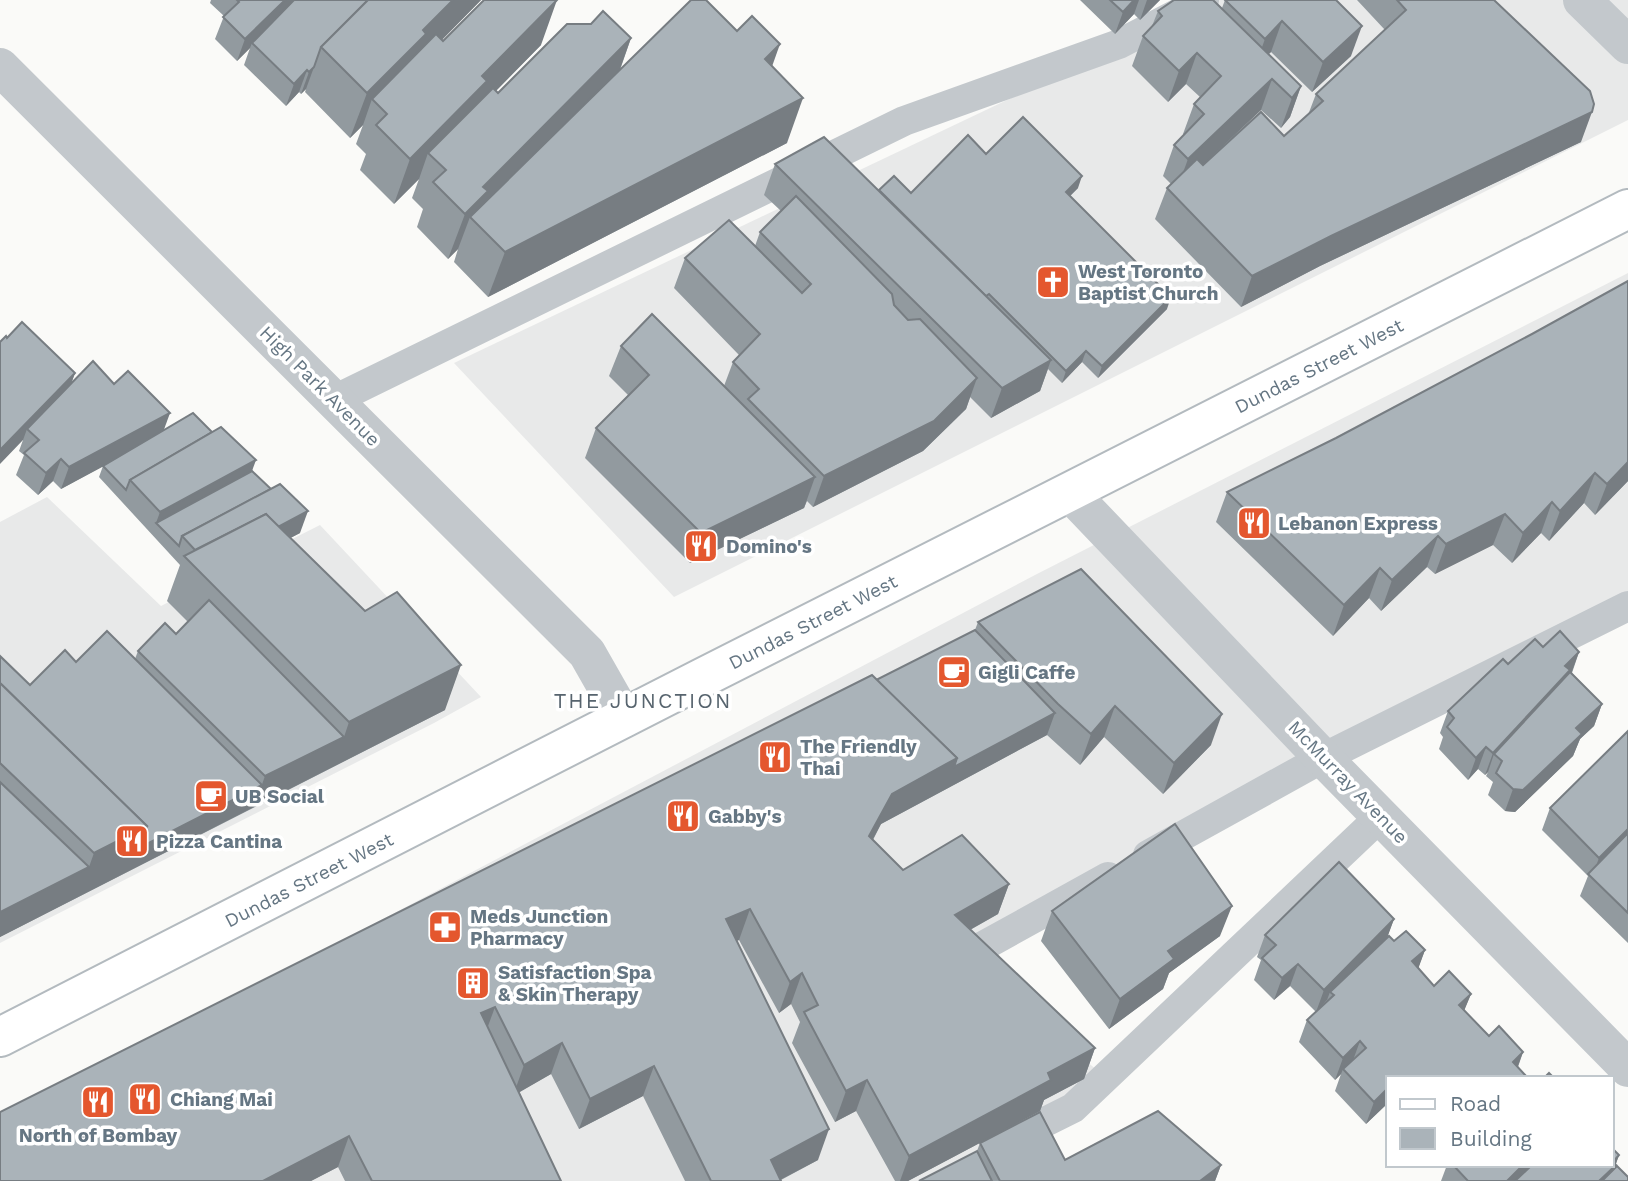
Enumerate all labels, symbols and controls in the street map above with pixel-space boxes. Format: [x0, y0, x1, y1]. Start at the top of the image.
place label: West Toronto Baptist Church [1078, 260, 1219, 305]
church icon: West Toronto Baptist Church [1034, 263, 1072, 301]
street label: Dundas Street West [1231, 313, 1407, 418]
street label: High Park Avenue [255, 321, 385, 451]
restaurant icon: Lebanon Express [1235, 504, 1273, 542]
place label: Lebanon Express [1278, 512, 1438, 535]
restaurant icon: Domino's [682, 527, 720, 565]
place label: Domino's [726, 535, 812, 558]
street label: Dundas Street West [725, 569, 901, 674]
cafe icon: Gigli Caffe [935, 653, 973, 691]
place label: Gigli Caffe [978, 661, 1075, 684]
district label: THE JUNCTION [554, 688, 732, 713]
street label: McMurray Avenue [1283, 716, 1413, 848]
place label: The Friendly Thai [800, 735, 917, 780]
restaurant icon: The Friendly Thai [756, 738, 794, 776]
cafe icon: UB Social [192, 777, 230, 815]
place label: UB Social [235, 785, 325, 808]
restaurant icon: Gabby's [664, 797, 702, 835]
place label: Gabby's [708, 805, 782, 828]
restaurant icon: Pizza Cantina [113, 822, 151, 860]
street label: Dundas Street West [221, 827, 397, 932]
place label: Pizza Cantina [156, 830, 282, 853]
place label: Meds Junction Pharmacy [470, 905, 608, 950]
pharmacy icon: Meds Junction Pharmacy [426, 908, 464, 946]
place label: Satisfaction Spa & Skin Therapy [498, 961, 652, 1006]
building icon: Satisfaction Spa & Skin Therapy [454, 964, 492, 1002]
legend [1386, 1076, 1614, 1167]
restaurant icon: Chiang Mai [126, 1080, 164, 1118]
restaurant icon: North of Bombay [79, 1083, 117, 1121]
place label: Chiang Mai [170, 1088, 273, 1111]
text: Road [1450, 1091, 1501, 1116]
place label: North of Bombay [19, 1124, 178, 1147]
text: Building [1450, 1126, 1532, 1151]

